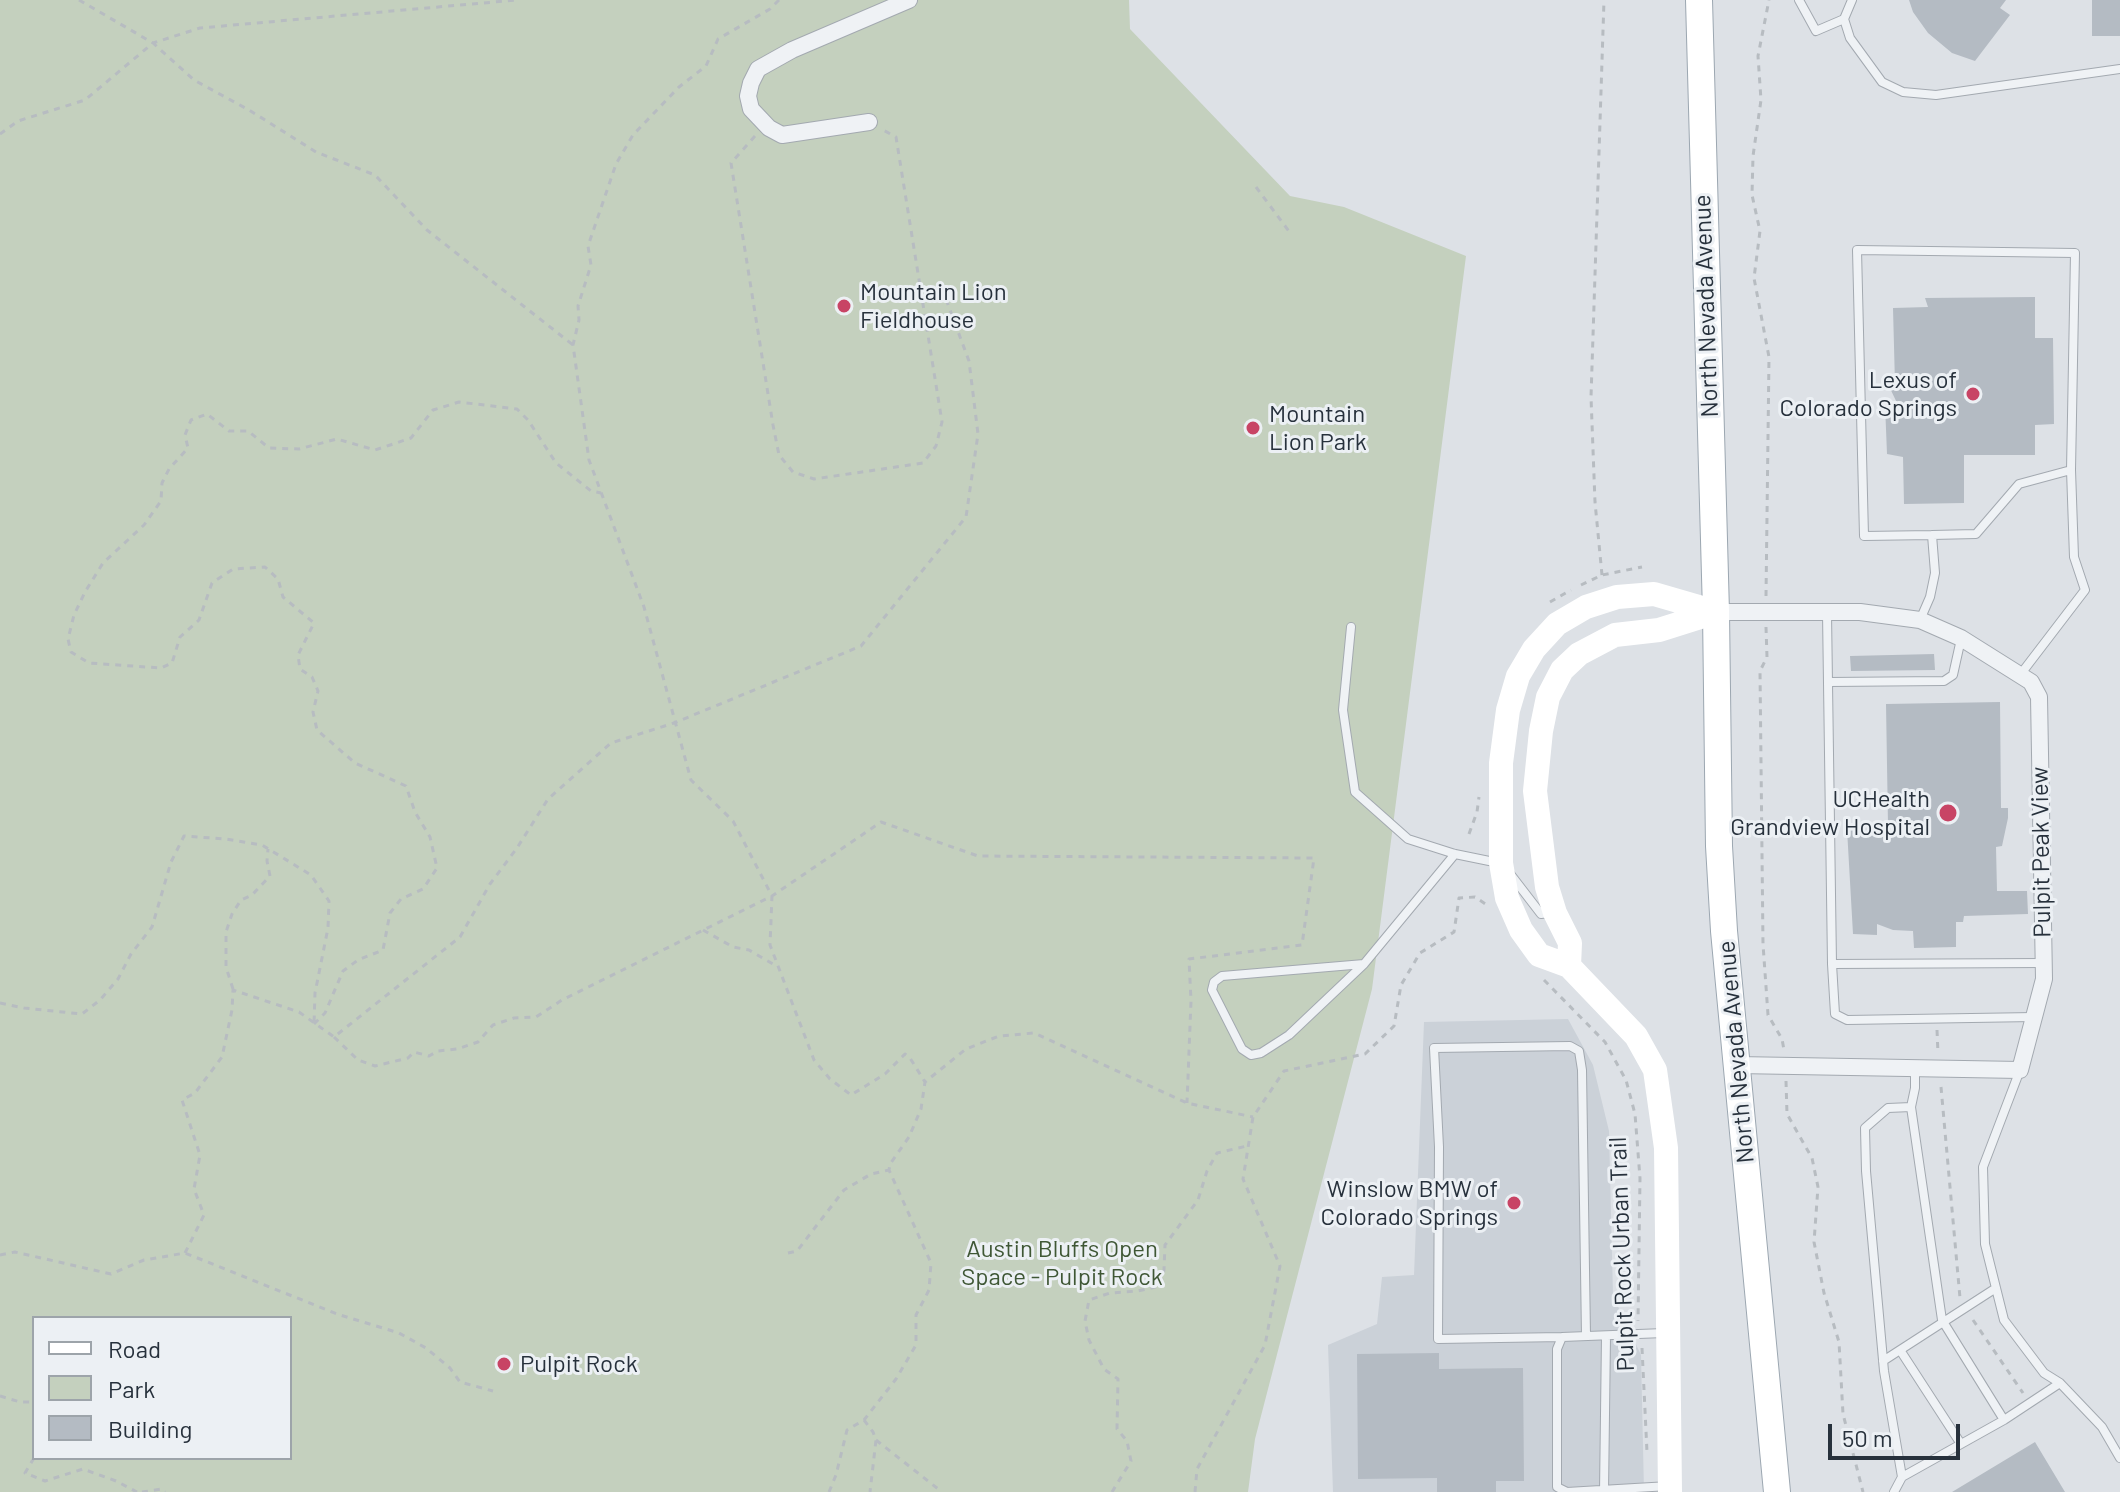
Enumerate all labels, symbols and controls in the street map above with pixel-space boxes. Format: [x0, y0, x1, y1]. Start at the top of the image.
street label: North Nevada Avenue [1688, 194, 1724, 418]
place label: Mountain Lion Fieldhouse [860, 278, 1007, 334]
marker: Mountain Lion Fieldhouse [835, 297, 853, 315]
place label: Lexus of Colorado Springs [1780, 366, 1957, 422]
marker: Lexus of Colorado Springs [1964, 385, 1982, 403]
place label: Mountain Lion Park [1269, 400, 1367, 456]
marker: Mountain Lion Park [1244, 419, 1262, 437]
street label: Pulpit Peak View [2025, 766, 2057, 938]
place label: UCHealth Grandview Hospital [1730, 785, 1930, 841]
marker: UCHealth Grandview Hospital [1937, 802, 1959, 824]
street label: North Nevada Avenue [1712, 939, 1760, 1165]
street label: Pulpit Rock Urban Trail [1604, 1136, 1640, 1372]
place label: Winslow BMW of Colorado Springs [1321, 1175, 1498, 1231]
marker: Winslow BMW of Colorado Springs [1505, 1194, 1523, 1212]
park label: Austin Bluffs Open Space - Pulpit Rock [961, 1235, 1163, 1291]
legend [32, 1316, 292, 1460]
text: Road [108, 1334, 161, 1363]
place label: Pulpit Rock [520, 1350, 638, 1378]
marker: Pulpit Rock [495, 1355, 513, 1373]
text: Park [108, 1374, 155, 1403]
scale bar [1832, 1408, 1964, 1458]
text: Building [108, 1414, 192, 1443]
text: 50 m [1842, 1423, 1893, 1452]

